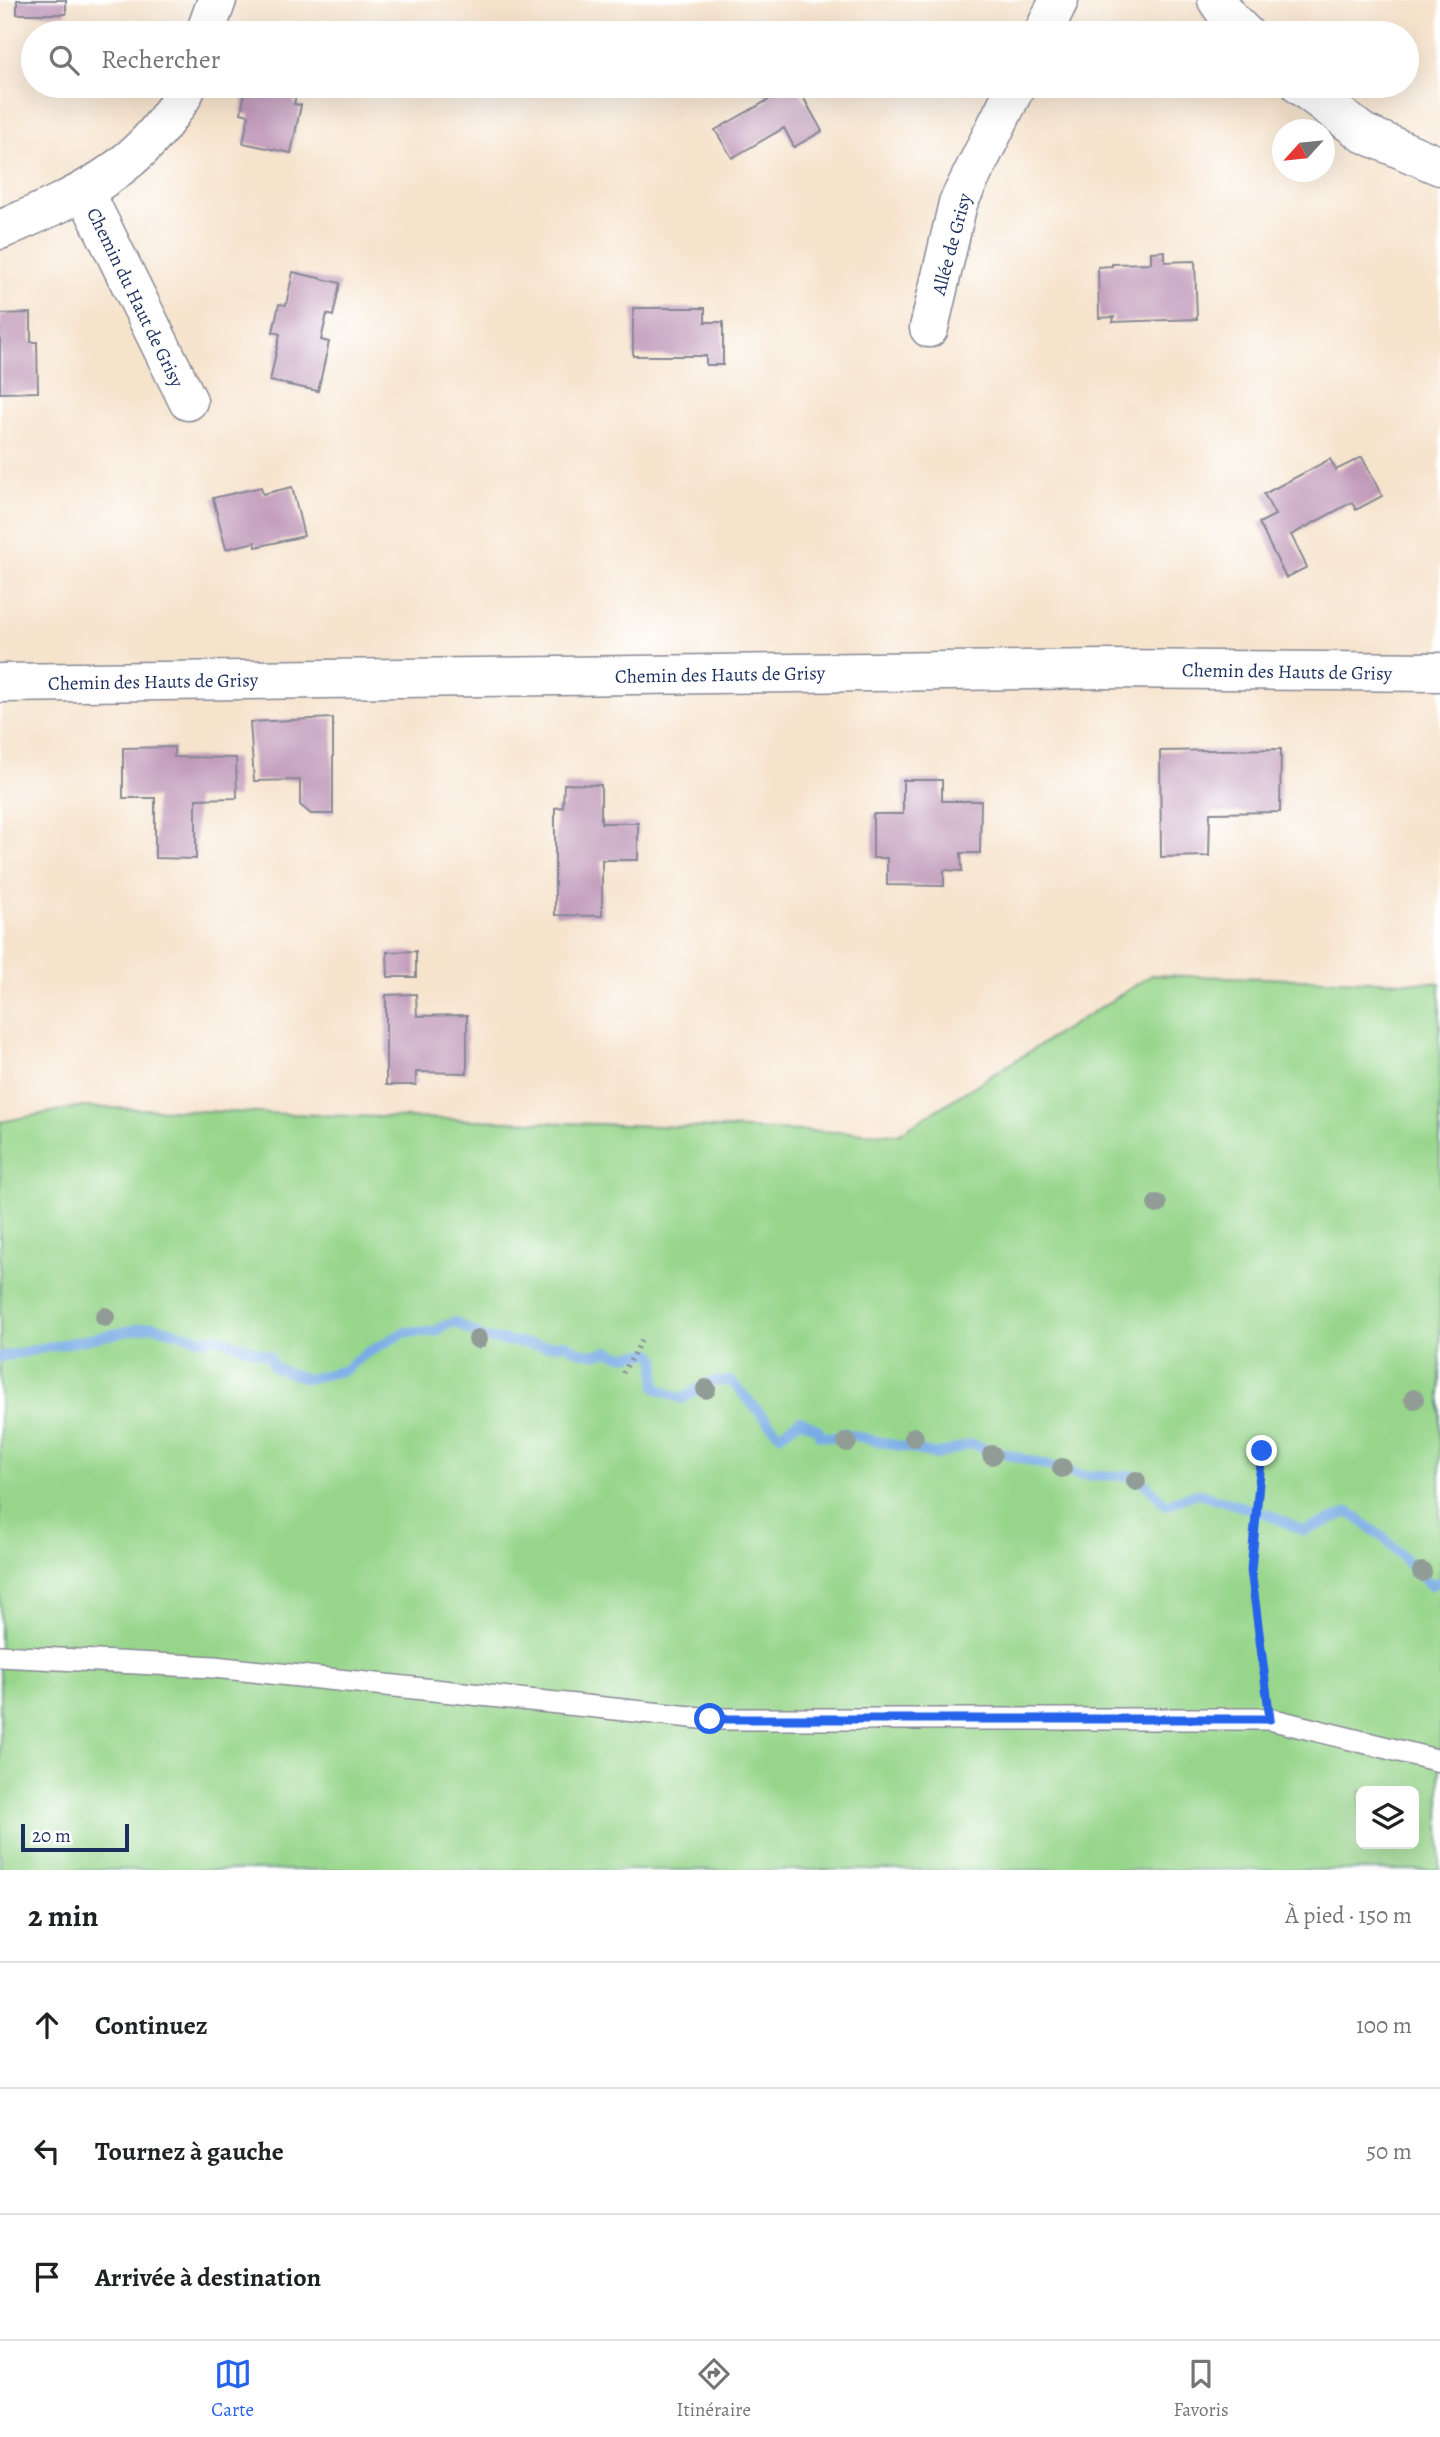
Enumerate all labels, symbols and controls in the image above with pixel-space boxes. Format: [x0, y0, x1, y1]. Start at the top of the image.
search box [21, 21, 1419, 98]
icon: search [45, 41, 83, 79]
text: Rechercher [101, 42, 221, 77]
north arrow [1272, 119, 1335, 182]
street label: Allée de Grisy [926, 190, 978, 299]
street label: Chemin du Haut de Grisy [80, 203, 190, 392]
street label: Chemin des Hauts de Grisy [1182, 657, 1393, 687]
street label: Chemin des Hauts de Grisy [615, 660, 826, 690]
street label: Chemin des Hauts de Grisy [48, 667, 259, 697]
route end [1246, 1435, 1277, 1466]
route start [694, 1703, 725, 1734]
map controls [1356, 1786, 1419, 1849]
button: layers [1356, 1786, 1419, 1849]
scale bar [21, 1821, 130, 1853]
text: 20 m [32, 1823, 71, 1849]
text: 2 min [28, 1896, 98, 1936]
text: À pied · 150 m [1285, 1900, 1412, 1931]
icon: ahead [28, 2006, 66, 2044]
text: Continuez [95, 2008, 208, 2043]
text: 100 m [1356, 2010, 1412, 2041]
icon: left [28, 2132, 66, 2170]
text: Tournez à gauche [95, 2134, 284, 2169]
text: 50 m [1366, 2136, 1412, 2167]
icon: arrive [28, 2258, 66, 2296]
text: Arrivée à destination [95, 2260, 321, 2295]
tab: Carte [211, 2355, 254, 2423]
tab: Itinéraire [677, 2355, 751, 2423]
tab: Favoris [1173, 2355, 1229, 2423]

